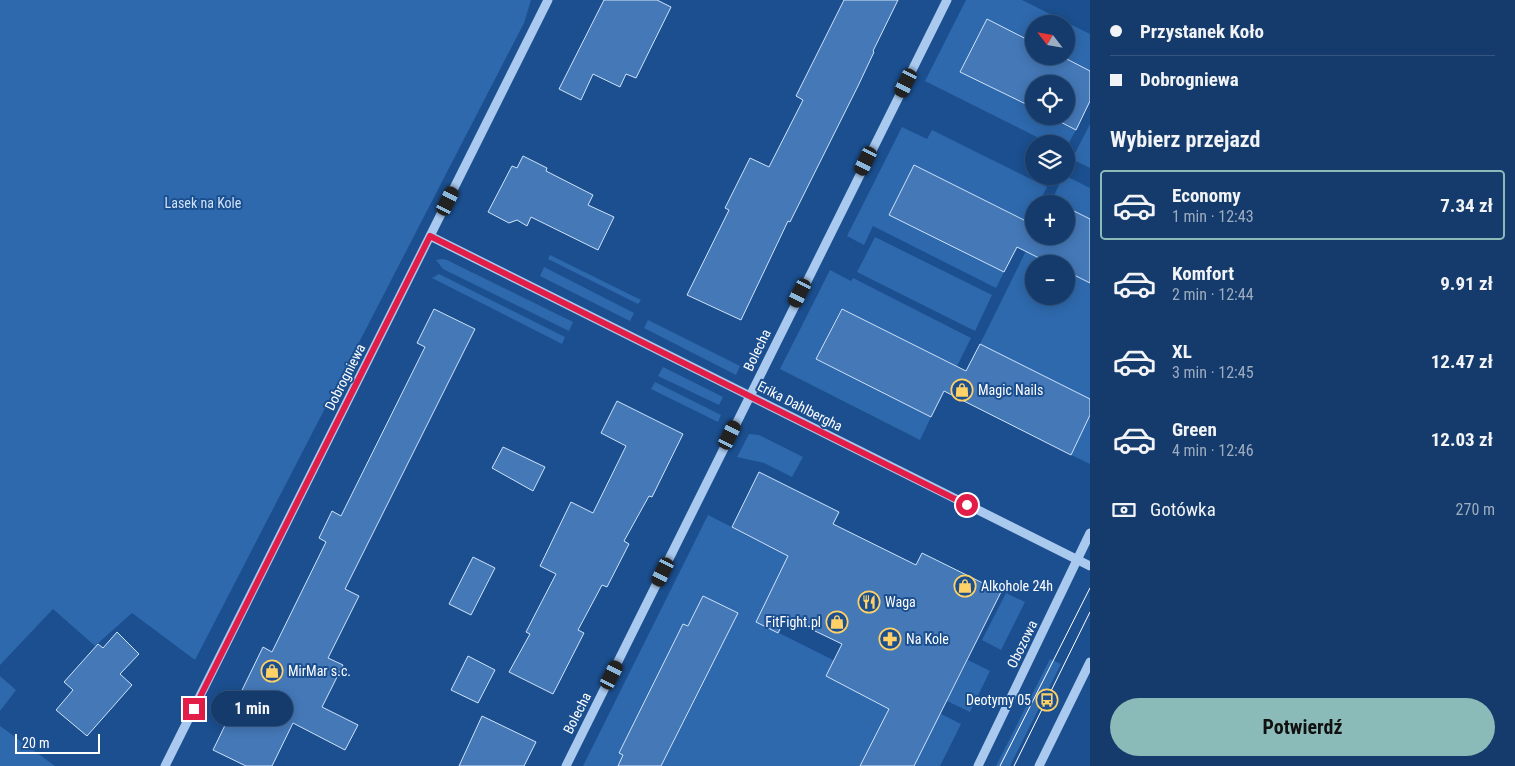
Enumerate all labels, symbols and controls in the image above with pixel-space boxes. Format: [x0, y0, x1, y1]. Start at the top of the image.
north arrow [1025, 15, 1075, 65]
map controls [1025, 15, 1075, 305]
text: Przystanek Koło [1140, 20, 1264, 43]
car [892, 66, 919, 100]
text: Dobrogniewa [1140, 68, 1239, 91]
button: locate [1025, 75, 1075, 125]
text: Wybierz przejazd [1110, 127, 1260, 152]
button: layers [1025, 135, 1075, 185]
car [852, 144, 879, 178]
icon: car [1112, 183, 1157, 228]
car [434, 184, 461, 218]
text: Economy [1172, 184, 1241, 207]
text: 7.34 zł [1440, 194, 1493, 217]
park label: Lasek na Kole [165, 195, 242, 211]
button: + [1025, 195, 1075, 245]
text: 1 min · 12:43 [1172, 207, 1254, 226]
button: − [1025, 255, 1075, 305]
icon: car [1112, 261, 1157, 306]
text: Komfort [1172, 262, 1234, 285]
text: 9.91 zł [1440, 272, 1493, 295]
car [786, 276, 813, 310]
text: 2 min · 12:44 [1172, 285, 1254, 304]
street label: Bolecha [740, 327, 774, 373]
icon: car [1112, 339, 1157, 384]
text: XL [1172, 340, 1192, 363]
street label: Dobrogniewa [321, 341, 369, 413]
text: 12.47 zł [1431, 350, 1493, 373]
text: 3 min · 12:45 [1172, 363, 1254, 382]
street label: Erika Dahlbergha [755, 378, 845, 434]
shop icon: Magic Nails [950, 378, 974, 402]
place label: Magic Nails [978, 382, 1043, 398]
icon: car [1112, 417, 1157, 462]
car [716, 418, 743, 452]
text: Green [1172, 418, 1217, 441]
text: 12.03 zł [1431, 428, 1493, 451]
text: 4 min · 12:46 [1172, 441, 1254, 460]
route start [956, 494, 978, 516]
icon: cash [1110, 496, 1138, 524]
text: Gotówka [1150, 498, 1216, 521]
text: 270 m [1456, 500, 1495, 519]
car [649, 555, 676, 589]
shop icon: Alkohole 24h [953, 574, 977, 598]
place label: Alkohole 24h [981, 578, 1053, 594]
restaurant icon: Waga [857, 590, 881, 614]
place label: Waga [885, 594, 916, 610]
shop icon: FitFight.pl [825, 610, 849, 634]
place label: FitFight.pl [765, 614, 821, 630]
street label: Obozowa [1004, 618, 1040, 670]
pharmacy icon: Na Kole [878, 627, 902, 651]
place label: Na Kole [906, 631, 949, 647]
car [598, 658, 625, 692]
shop icon: MirMar s.c. [260, 659, 284, 683]
place label: MirMar s.c. [288, 663, 351, 679]
bus stop icon: Deotymy 05 [1035, 688, 1059, 712]
street label: Bolecha [560, 690, 594, 736]
callout: 1 min [212, 692, 294, 726]
place label: Deotymy 05 [966, 692, 1031, 708]
route end [183, 698, 205, 720]
button: Potwierdź [1110, 698, 1495, 756]
text: 1 min [234, 699, 270, 718]
scale bar [15, 731, 100, 754]
text: 20 m [22, 735, 50, 751]

